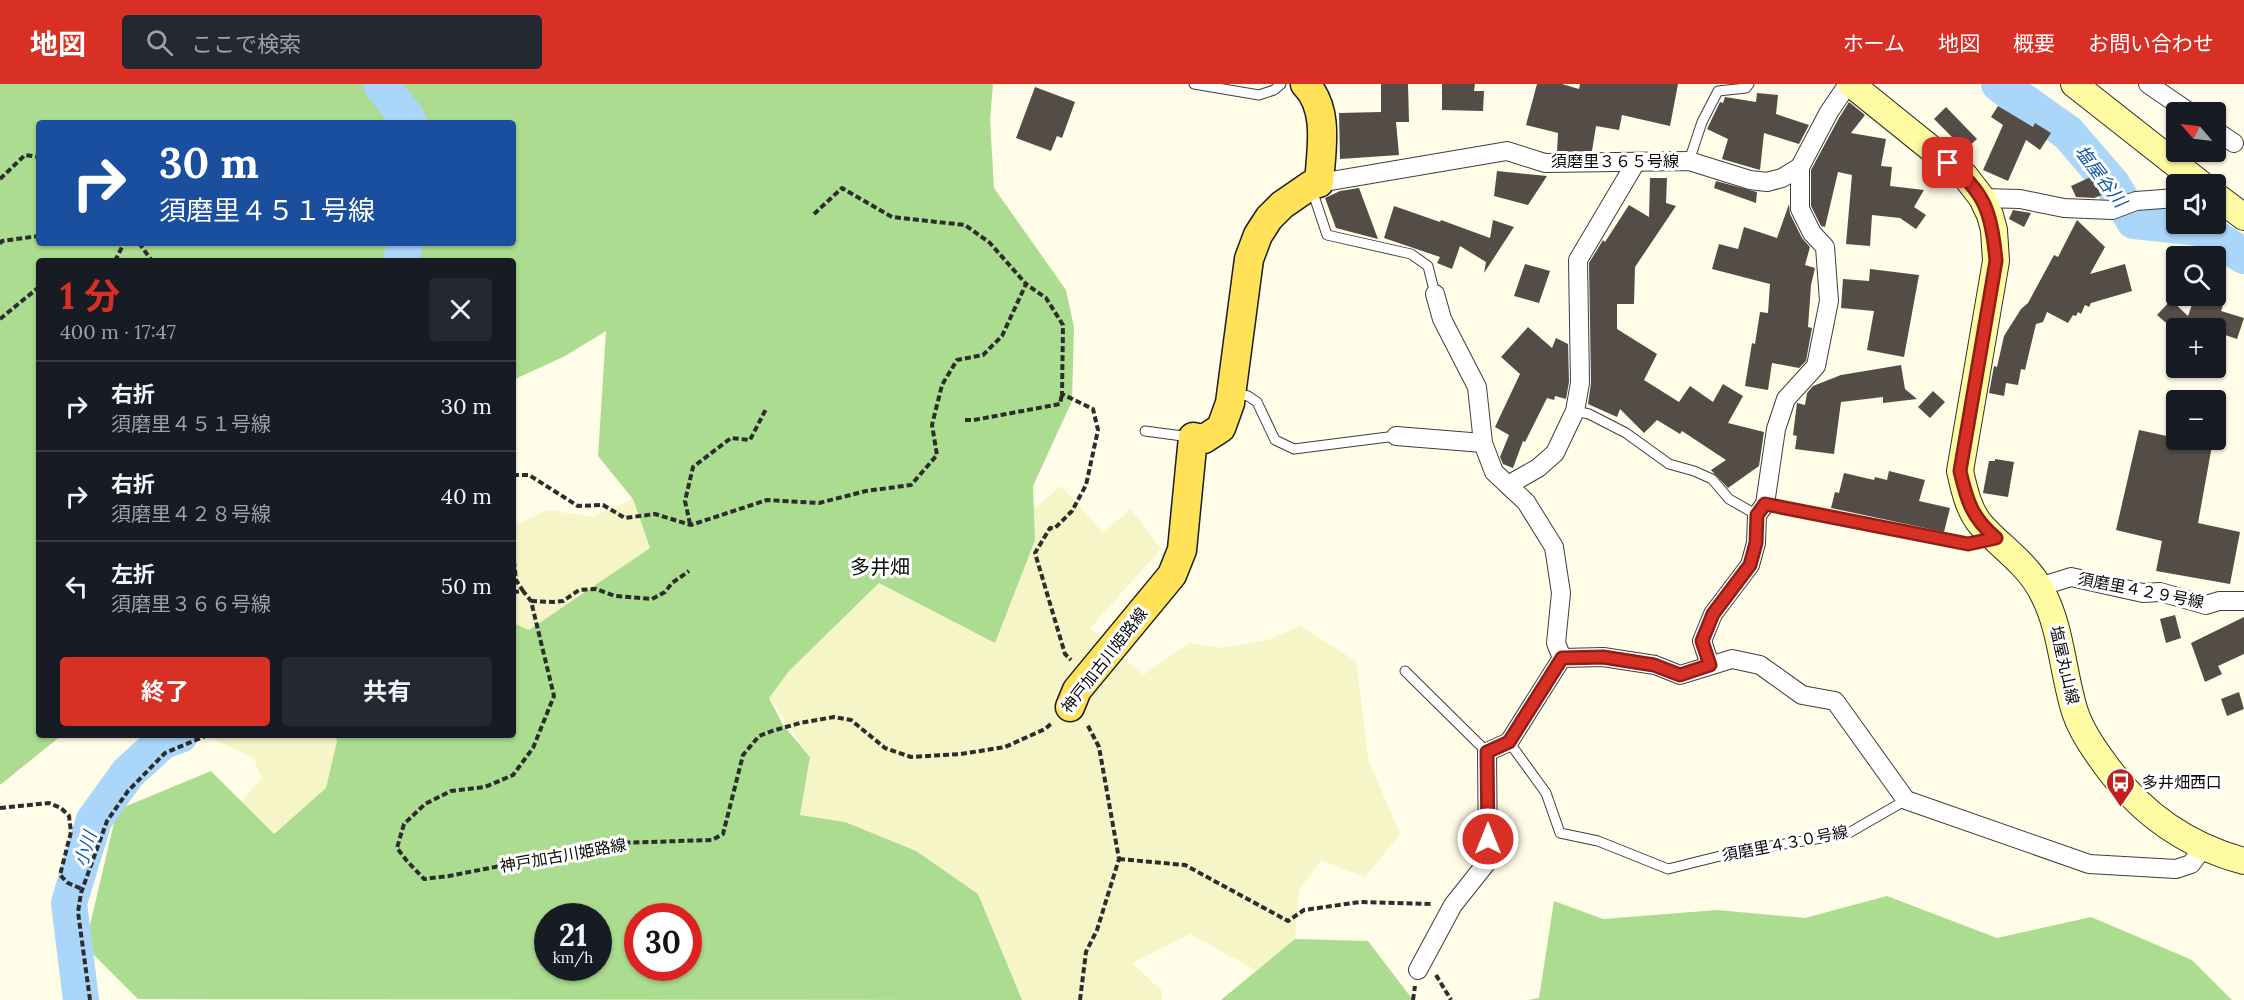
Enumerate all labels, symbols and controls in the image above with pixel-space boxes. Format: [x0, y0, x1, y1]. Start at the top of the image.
search box [122, 15, 542, 69]
text: 地図 [30, 26, 86, 62]
icon: search [143, 26, 176, 59]
text: ここで検索 [191, 30, 301, 58]
text: ホーム [1843, 30, 1905, 57]
text: 地図 [1938, 30, 1980, 57]
text: 概要 [2013, 30, 2055, 57]
text: お問い合わせ [2088, 30, 2214, 57]
north arrow [2166, 102, 2226, 162]
map controls [2166, 102, 2226, 450]
text: 30 m [159, 136, 259, 190]
pin [1922, 137, 1973, 188]
water label: 塩屋谷川 [2070, 140, 2133, 213]
icon: right [60, 144, 138, 222]
icon: arrive [1931, 146, 1964, 179]
street label: 須磨里３６５号線 [1551, 151, 1679, 171]
button: sound [2166, 174, 2226, 234]
text: 須磨里４５１号線 [159, 193, 375, 227]
button: search [2166, 246, 2226, 306]
text: 1 分 [60, 273, 120, 319]
button: close [429, 278, 492, 341]
button: + [2166, 318, 2226, 378]
text: 400 m · 17:47 [60, 319, 176, 344]
text: 右折 [111, 380, 155, 408]
icon: right [60, 390, 93, 423]
button: − [2166, 390, 2226, 450]
text: 30 m [441, 392, 492, 420]
text: 須磨里４５１号線 [111, 411, 271, 436]
text: 右折 [111, 470, 155, 498]
icon: right [60, 480, 93, 513]
text: 40 m [441, 482, 492, 510]
text: 須磨里４２８号線 [111, 501, 271, 526]
district label: 多井畑 [850, 554, 910, 579]
text: 左折 [111, 560, 155, 588]
street label: 須磨里４２９号線 [2076, 568, 2206, 612]
icon: left [60, 570, 93, 603]
text: 50 m [441, 572, 492, 600]
text: 須磨里３６６号線 [111, 591, 271, 616]
street label: 神戸加古川姫路線 [1057, 603, 1151, 717]
street label: 塩屋丸山線 [2046, 624, 2084, 706]
button: 終了 [60, 657, 270, 726]
button: 共有 [282, 657, 492, 726]
bus stop icon: 多井畑西口 [2105, 766, 2137, 808]
place label: 多井畑西口 [2142, 772, 2222, 792]
position arrow [1456, 807, 1520, 871]
street label: 須磨里４３０号線 [1720, 821, 1850, 865]
water label: 小川 [69, 827, 102, 870]
street label: 神戸加古川姫路線 [498, 834, 628, 876]
speed limit sign: 30 [624, 903, 702, 981]
text: 21 [559, 916, 587, 954]
text: km/h [553, 948, 593, 967]

